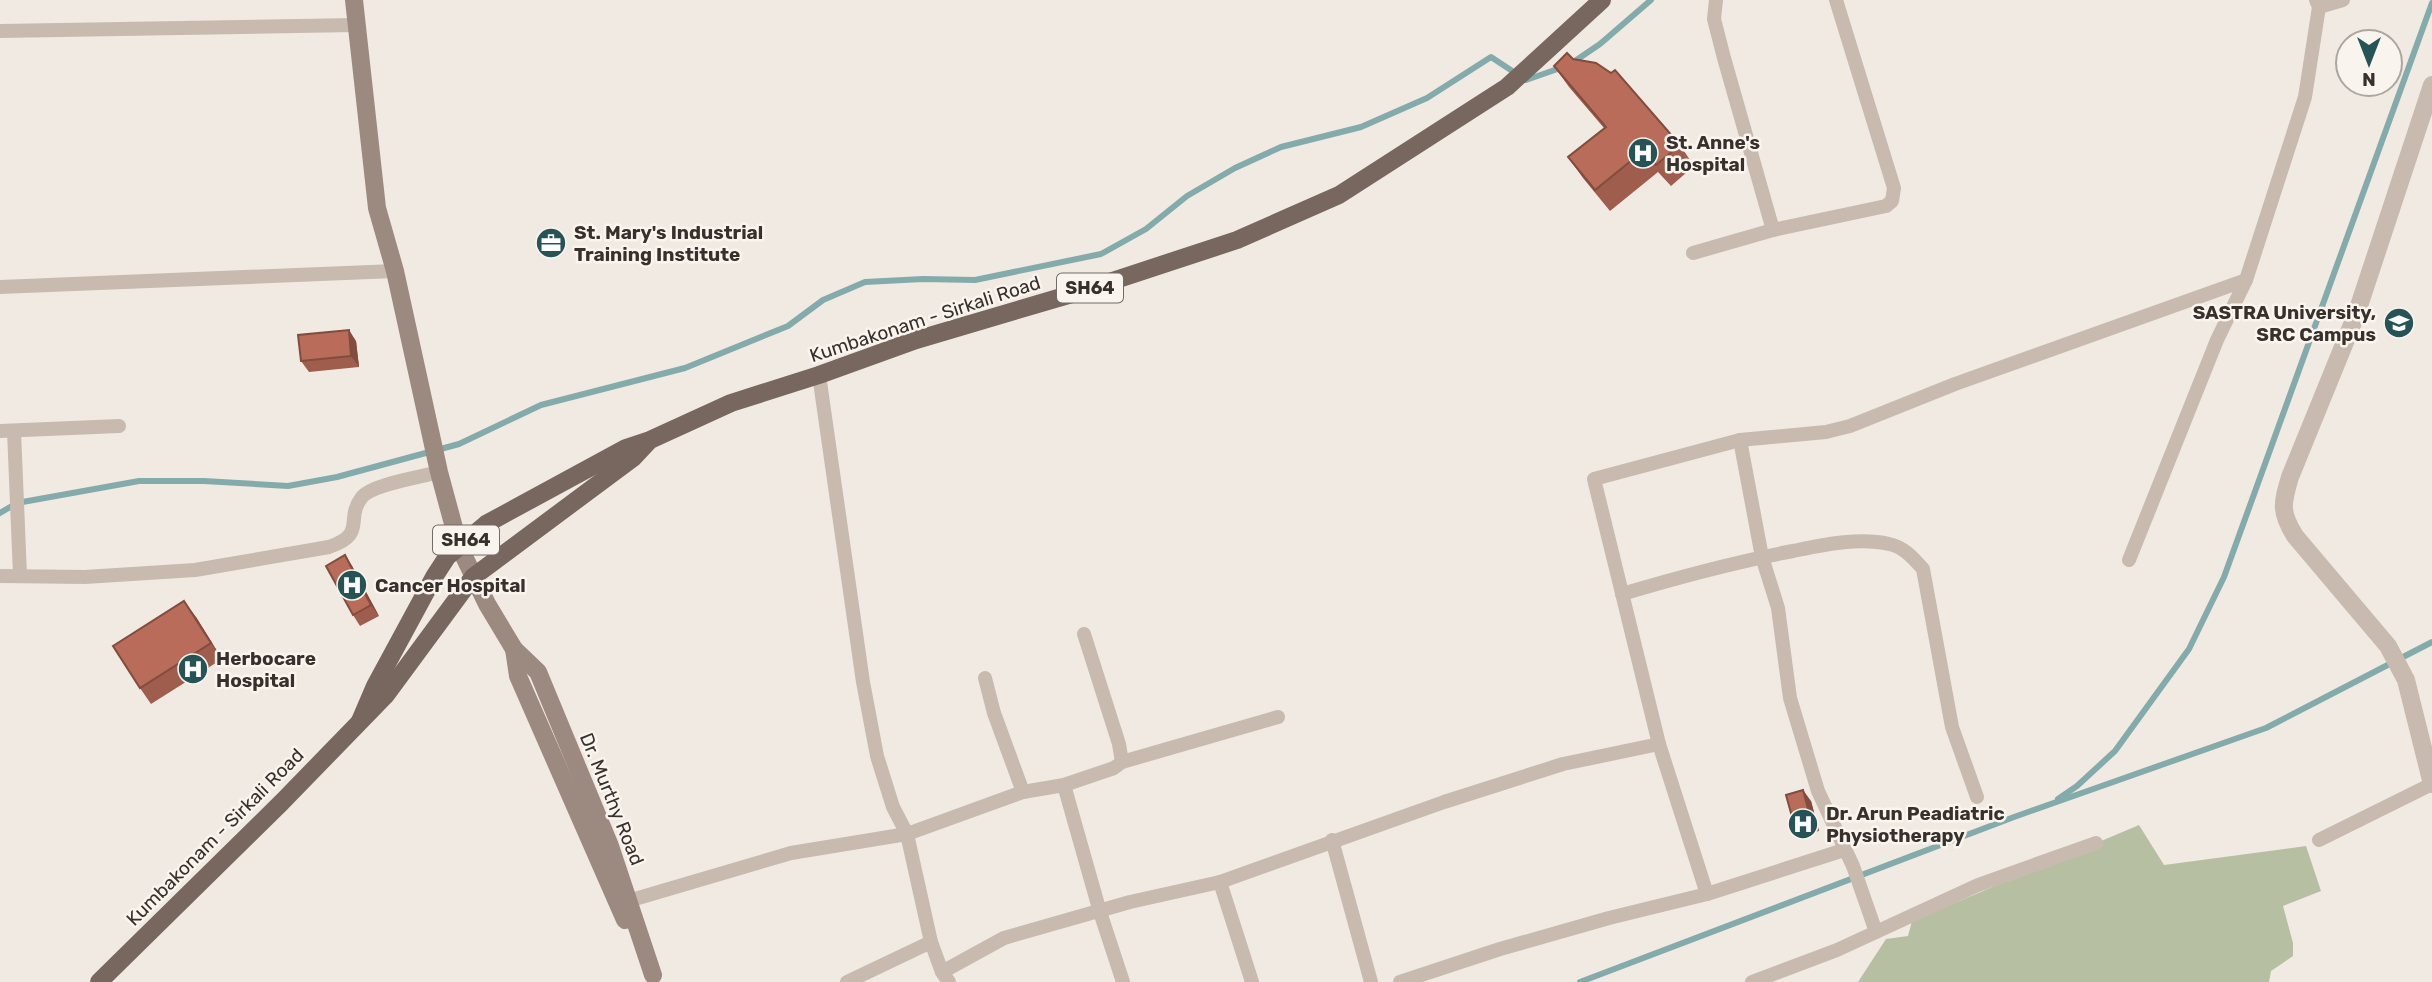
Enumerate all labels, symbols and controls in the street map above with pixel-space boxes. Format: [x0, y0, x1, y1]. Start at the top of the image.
north arrow [2334, 28, 2404, 98]
text: N [2362, 68, 2376, 91]
place label: St. Anne's Hospital [1666, 131, 1760, 176]
hospital icon: St. Anne's Hospital [1626, 136, 1660, 170]
place label: St. Mary's Industrial Training Institute [574, 221, 763, 266]
office icon: St. Mary's Industrial Training Institute [534, 226, 568, 260]
street label: Kumbakonam - Sirkali Road [807, 271, 1043, 367]
road number: SH64 [1057, 274, 1123, 302]
place label: SASTRA University, SRC Campus [2193, 301, 2376, 346]
school or university icon: SASTRA University, SRC Campus [2382, 306, 2416, 340]
road number: SH64 [433, 526, 499, 554]
hospital icon: Cancer Hospital [335, 568, 369, 602]
place label: Cancer Hospital [375, 574, 526, 597]
place label: Herbocare Hospital [216, 647, 316, 692]
hospital icon: Herbocare Hospital [176, 652, 210, 686]
street label: Dr. Murthy Road [575, 729, 649, 869]
street label: Kumbakonam - Sirkali Road [122, 744, 308, 930]
place label: Dr. Arun Peadiatric Physiotherapy [1826, 802, 2005, 847]
hospital icon: Dr. Arun Peadiatric Physiotherapy [1786, 807, 1820, 841]

